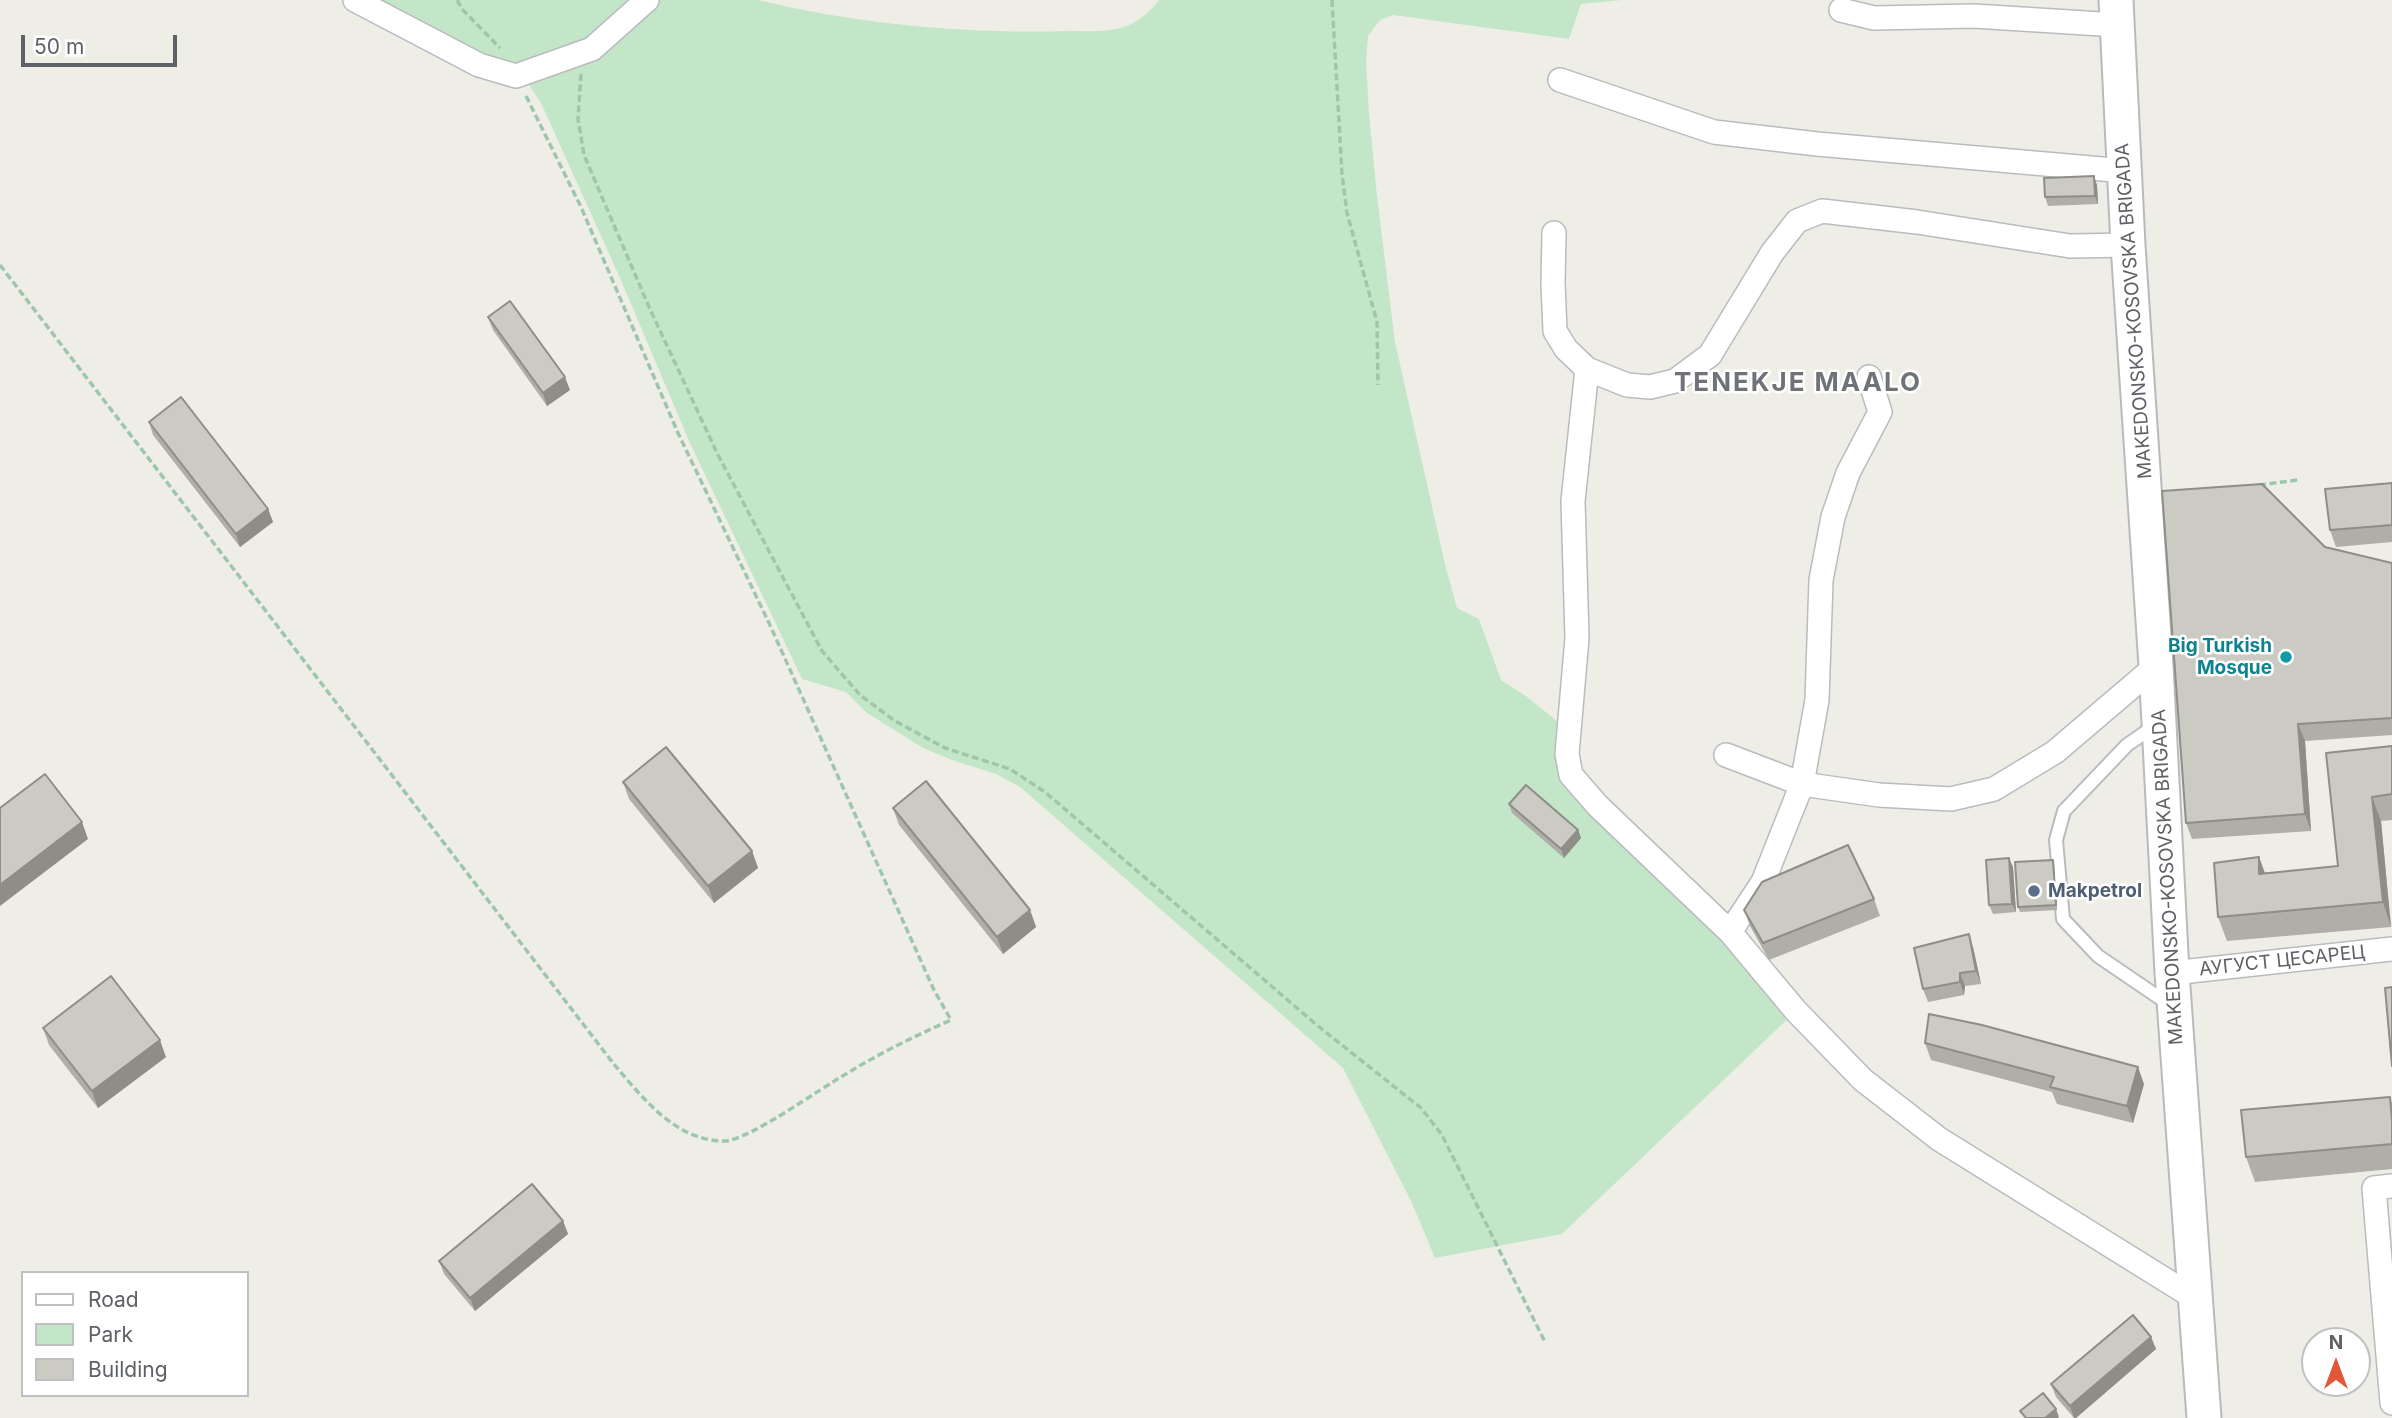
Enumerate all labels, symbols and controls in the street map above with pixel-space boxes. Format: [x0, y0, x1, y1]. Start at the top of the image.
scale bar [24, 21, 180, 65]
text: 50 m [34, 34, 84, 59]
street label: MAKEDONSKO-KOSOVSKA BRIGADA [2111, 142, 2157, 480]
district label: TENEKJE MAALO [1676, 367, 1920, 399]
place label: Big Turkish Mosque [2168, 635, 2272, 679]
marker: Big Turkish Mosque [2278, 649, 2294, 665]
street label: MAKEDONSKO-KOSOVSKA BRIGADA [2148, 708, 2188, 1046]
place label: Makpetrol [2048, 880, 2142, 902]
marker: Makpetrol [2026, 883, 2042, 899]
street label: АУГУСТ ЦЕСАРЕЦ [2198, 941, 2366, 981]
legend [21, 1271, 248, 1397]
text: Road [88, 1287, 139, 1312]
text: Park [88, 1322, 133, 1347]
north arrow [2301, 1327, 2371, 1397]
text: N [2329, 1331, 2343, 1354]
text: Building [88, 1357, 168, 1382]

